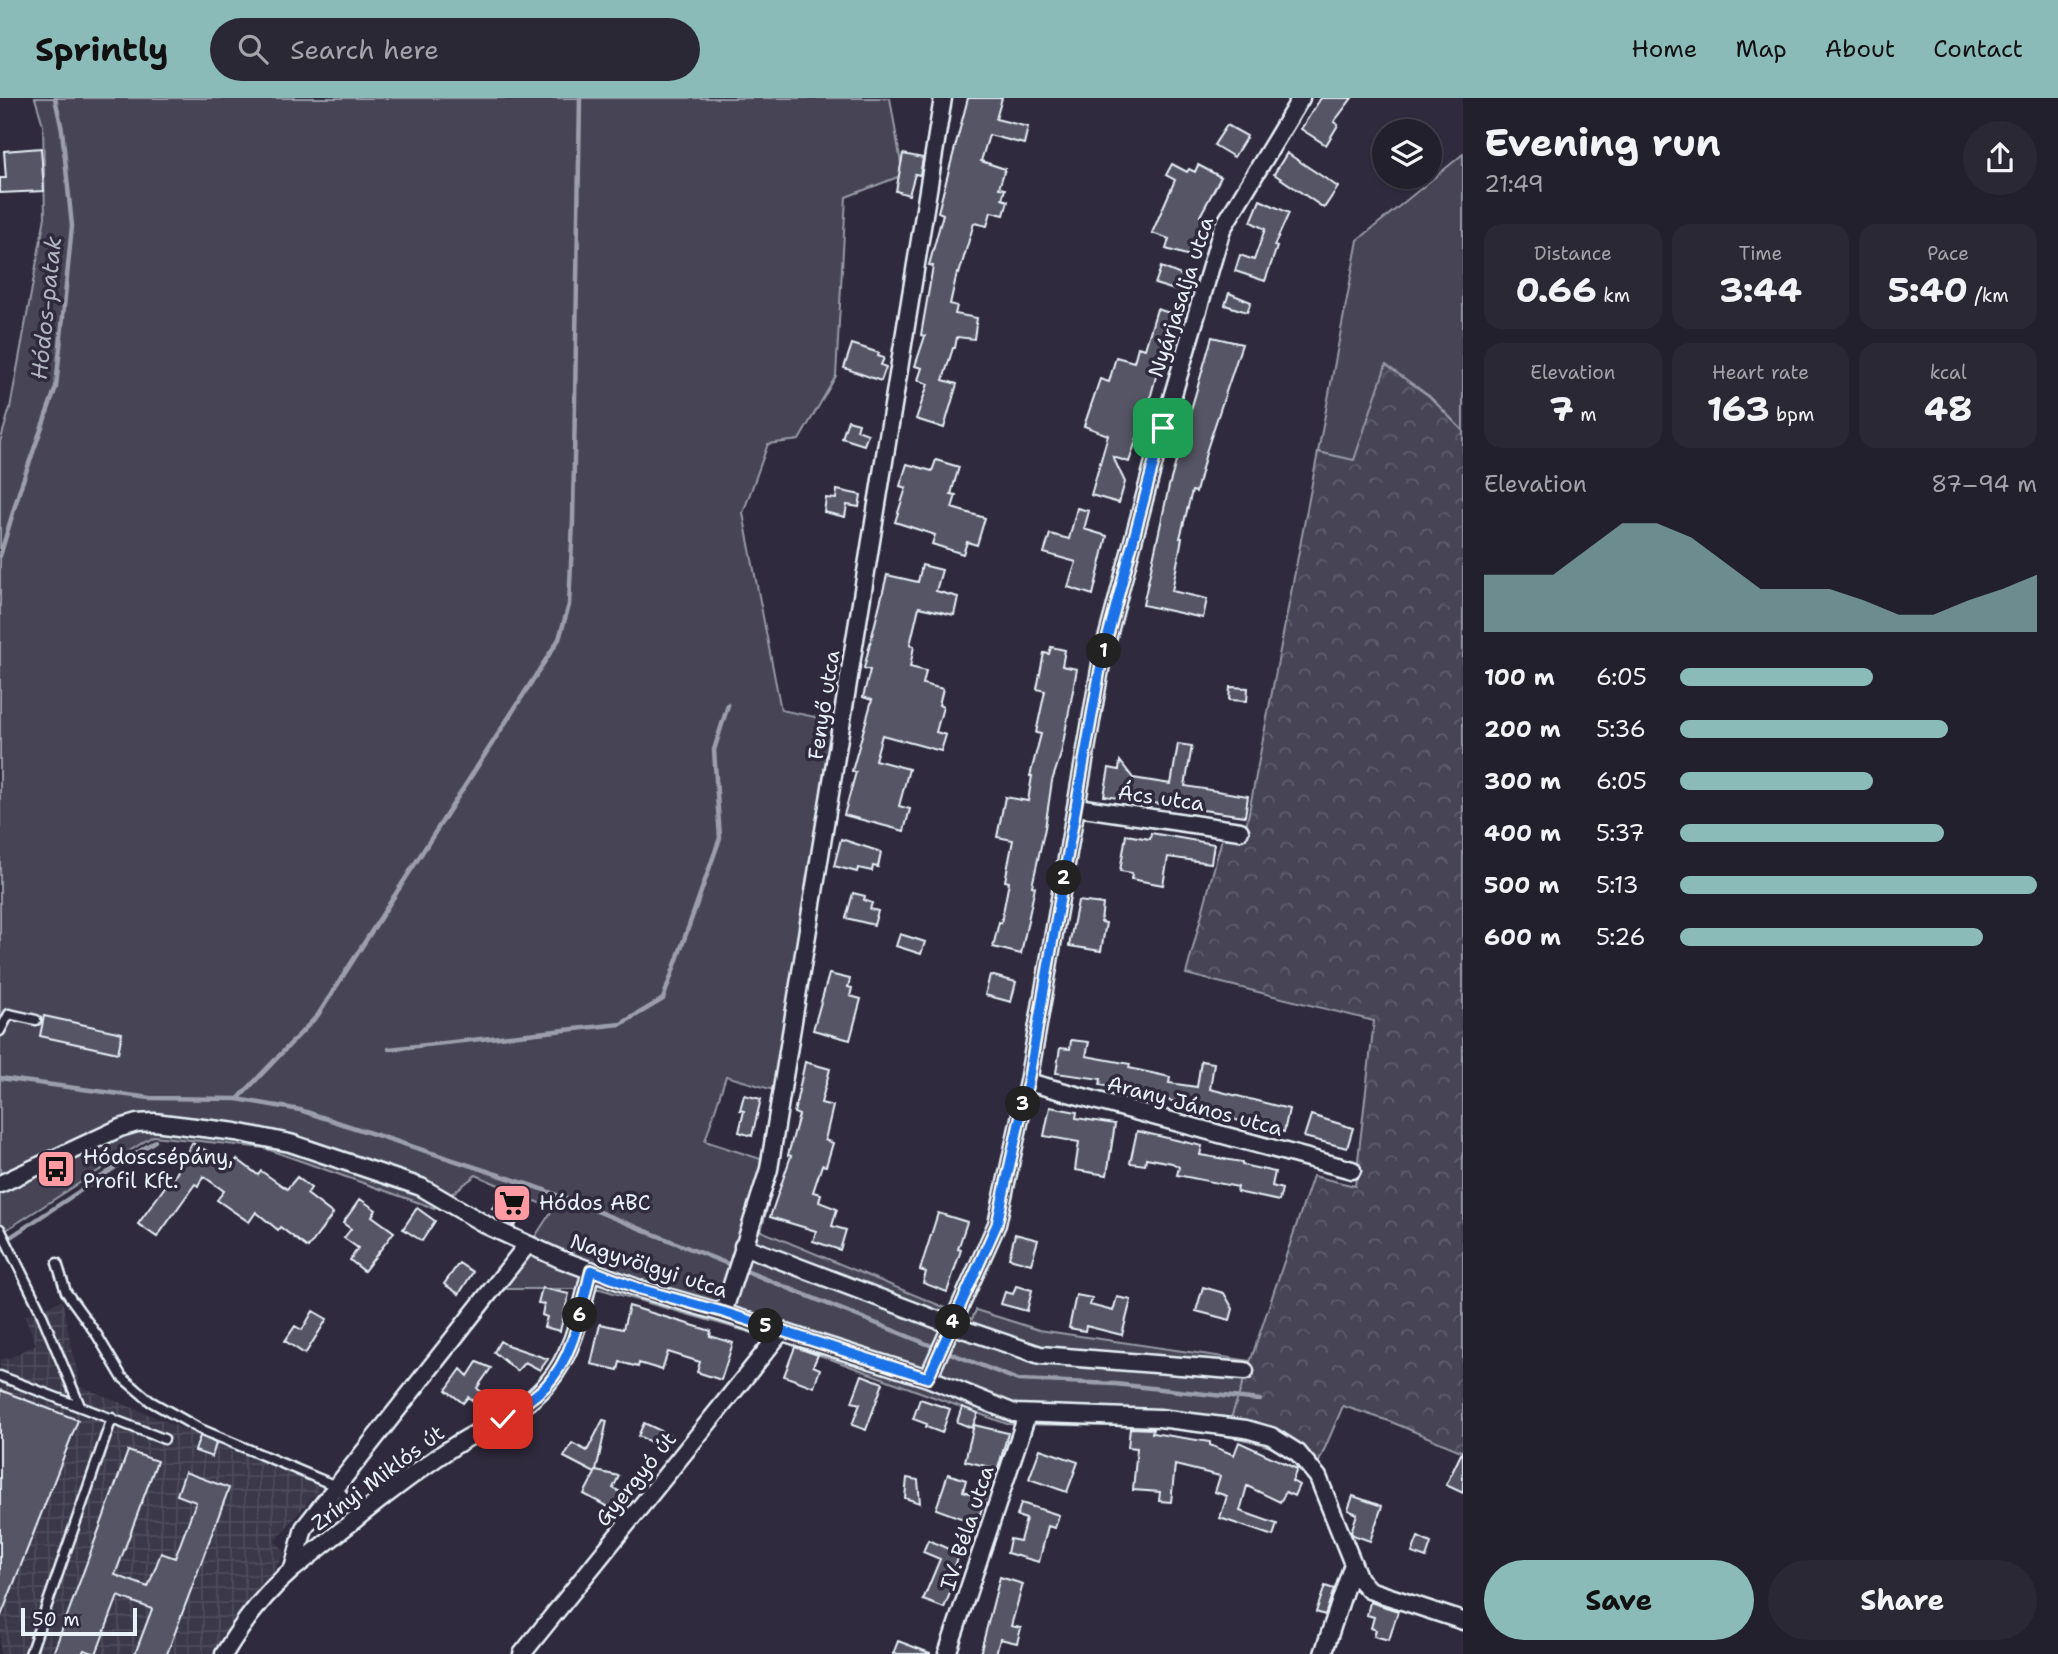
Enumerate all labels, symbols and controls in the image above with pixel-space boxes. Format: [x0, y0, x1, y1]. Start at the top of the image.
search box [210, 18, 700, 81]
text: Sprintly [35, 27, 168, 72]
icon: search [234, 30, 272, 68]
text: Search here [290, 32, 439, 67]
text: Home [1631, 33, 1697, 65]
text: Map [1735, 33, 1787, 65]
text: About [1825, 33, 1895, 65]
text: Contact [1933, 33, 2023, 65]
text: Evening run [1484, 117, 1721, 168]
map controls [1372, 119, 1442, 189]
button: layers [1372, 119, 1442, 189]
button: share [1963, 121, 2037, 195]
text: 21:49 [1484, 169, 1544, 199]
street label: Nyárjasalja utca [1142, 213, 1220, 381]
water label: Hódos-patak [24, 235, 68, 381]
text: Distance [1534, 241, 1612, 266]
text: Time [1739, 241, 1782, 266]
text: Pace [1927, 241, 1969, 266]
text: 0.66 [1516, 266, 1597, 313]
text: 3:44 [1719, 266, 1802, 313]
text: 5:40 [1888, 266, 1968, 313]
text: km [1597, 283, 1630, 308]
text: /km [1968, 283, 2009, 308]
text: Elevation [1530, 360, 1615, 385]
text: Heart rate [1712, 360, 1809, 385]
text: kcal [1930, 360, 1967, 385]
text: 7 [1549, 385, 1574, 432]
text: 163 [1707, 385, 1770, 432]
text: 48 [1924, 385, 1973, 432]
pin [1133, 398, 1193, 458]
text: m [1574, 402, 1597, 427]
text: bpm [1770, 402, 1814, 427]
icon: arrive [1144, 409, 1182, 447]
text: Elevation [1484, 469, 1587, 499]
text: 87–94 m [1931, 469, 2037, 499]
pin: 1 [1086, 634, 1122, 668]
text: 1 [1099, 638, 1108, 663]
street label: Fenyő utca [802, 648, 846, 762]
text: 100 m [1484, 662, 1555, 692]
text: 6:05 [1596, 662, 1647, 692]
text: 200 m [1484, 714, 1561, 744]
text: 5:36 [1596, 714, 1646, 744]
text: 300 m [1484, 766, 1561, 796]
text: 6:05 [1596, 766, 1647, 796]
street label: Ács utca [1116, 777, 1206, 818]
text: 400 m [1484, 818, 1561, 848]
text: 5:37 [1596, 818, 1645, 848]
pin: 2 [1046, 860, 1082, 896]
text: 2 [1057, 865, 1070, 890]
text: 500 m [1484, 870, 1559, 900]
text: 5:13 [1596, 870, 1639, 900]
text: 600 m [1484, 922, 1561, 952]
text: 5:26 [1596, 922, 1646, 952]
street label: Arany János utca [1104, 1069, 1286, 1143]
pin: 3 [1006, 1086, 1040, 1122]
text: 3 [1016, 1091, 1029, 1116]
place label: Hódoscsépány, Profil Kft. [83, 1143, 234, 1195]
bus stop icon: Hódoscsépány, Profil Kft. [35, 1148, 77, 1190]
supermarket icon: Hódos ABC [491, 1182, 533, 1224]
place label: Hódos ABC [539, 1189, 651, 1217]
street label: Nagyvölgyi utca [567, 1227, 731, 1305]
pin: 6 [562, 1298, 598, 1332]
text: 6 [573, 1302, 586, 1327]
pin: 4 [936, 1304, 970, 1340]
pin: 5 [748, 1308, 784, 1344]
text: 4 [946, 1309, 959, 1334]
text: 5 [760, 1313, 771, 1338]
pin [473, 1389, 533, 1449]
icon: check [484, 1400, 522, 1438]
street label: Zrínyi Miklós út [306, 1419, 450, 1537]
street label: Gyergyó út [589, 1426, 683, 1532]
street label: IV. Béla utca [934, 1462, 1000, 1594]
button: Save [1484, 1560, 1754, 1640]
button: Share [1768, 1560, 2037, 1640]
scale bar [21, 1605, 136, 1637]
text: 50 m [32, 1607, 80, 1632]

